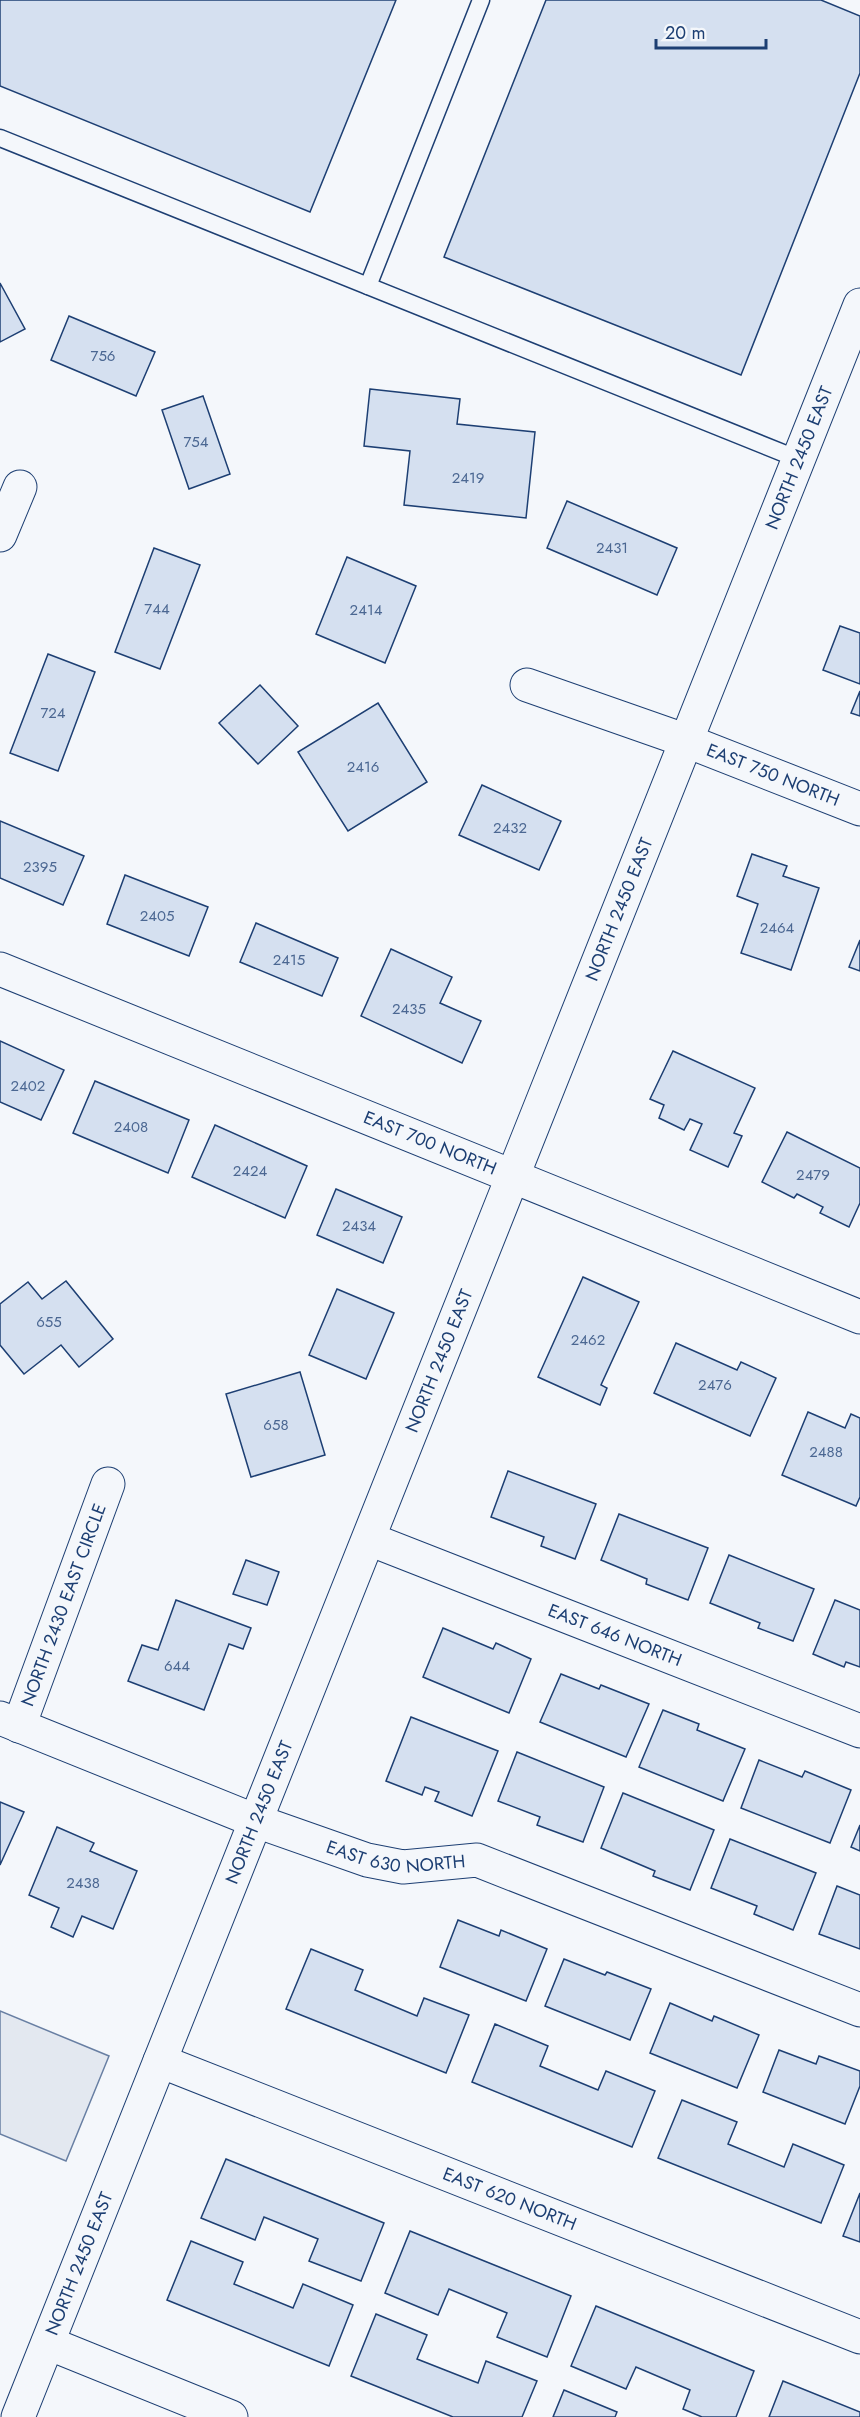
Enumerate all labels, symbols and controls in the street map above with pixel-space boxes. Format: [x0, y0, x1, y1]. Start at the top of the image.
scale bar [656, 12, 766, 50]
text: 20 m [665, 20, 705, 46]
house number: 756 [91, 345, 115, 367]
street label: NORTH 2450 EAST [759, 382, 839, 533]
house number: 754 [183, 431, 209, 453]
house number: 2419 [452, 467, 484, 489]
house number: 2431 [596, 537, 628, 559]
house number: 744 [144, 598, 170, 620]
house number: 2414 [350, 599, 383, 621]
house number: 724 [40, 702, 66, 724]
street label: EAST 750 NORTH [703, 737, 843, 813]
house number: 2416 [347, 756, 379, 778]
house number: 2432 [493, 817, 527, 839]
street label: NORTH 2450 EAST [579, 833, 660, 985]
house number: 2395 [23, 856, 57, 878]
house number: 2405 [140, 905, 174, 927]
house number: 2464 [760, 917, 795, 939]
house number: 2415 [273, 949, 305, 971]
house number: 2435 [392, 998, 426, 1020]
house number: 2402 [11, 1075, 45, 1097]
street label: EAST 700 NORTH [360, 1104, 501, 1182]
house number: 2408 [114, 1116, 148, 1138]
house number: 2424 [233, 1160, 268, 1182]
house number: 2479 [796, 1164, 830, 1186]
house number: 2434 [342, 1215, 376, 1237]
street label: NORTH 2450 EAST [399, 1285, 480, 1436]
house number: 655 [36, 1311, 62, 1333]
house number: 2462 [571, 1329, 605, 1351]
house number: 2476 [698, 1374, 732, 1396]
house number: 658 [263, 1414, 289, 1436]
house number: 2488 [809, 1441, 843, 1463]
street label: NORTH 2430 EAST CIRCLE [14, 1500, 113, 1710]
street label: EAST 646 NORTH [544, 1597, 686, 1673]
house number: 644 [164, 1655, 190, 1677]
street label: NORTH 2450 EAST [219, 1736, 300, 1888]
street label: EAST 630 NORTH [323, 1834, 466, 1880]
house number: 2438 [66, 1872, 100, 1894]
street label: EAST 620 NORTH [439, 2161, 581, 2237]
street label: NORTH 2450 EAST [39, 2188, 120, 2339]

